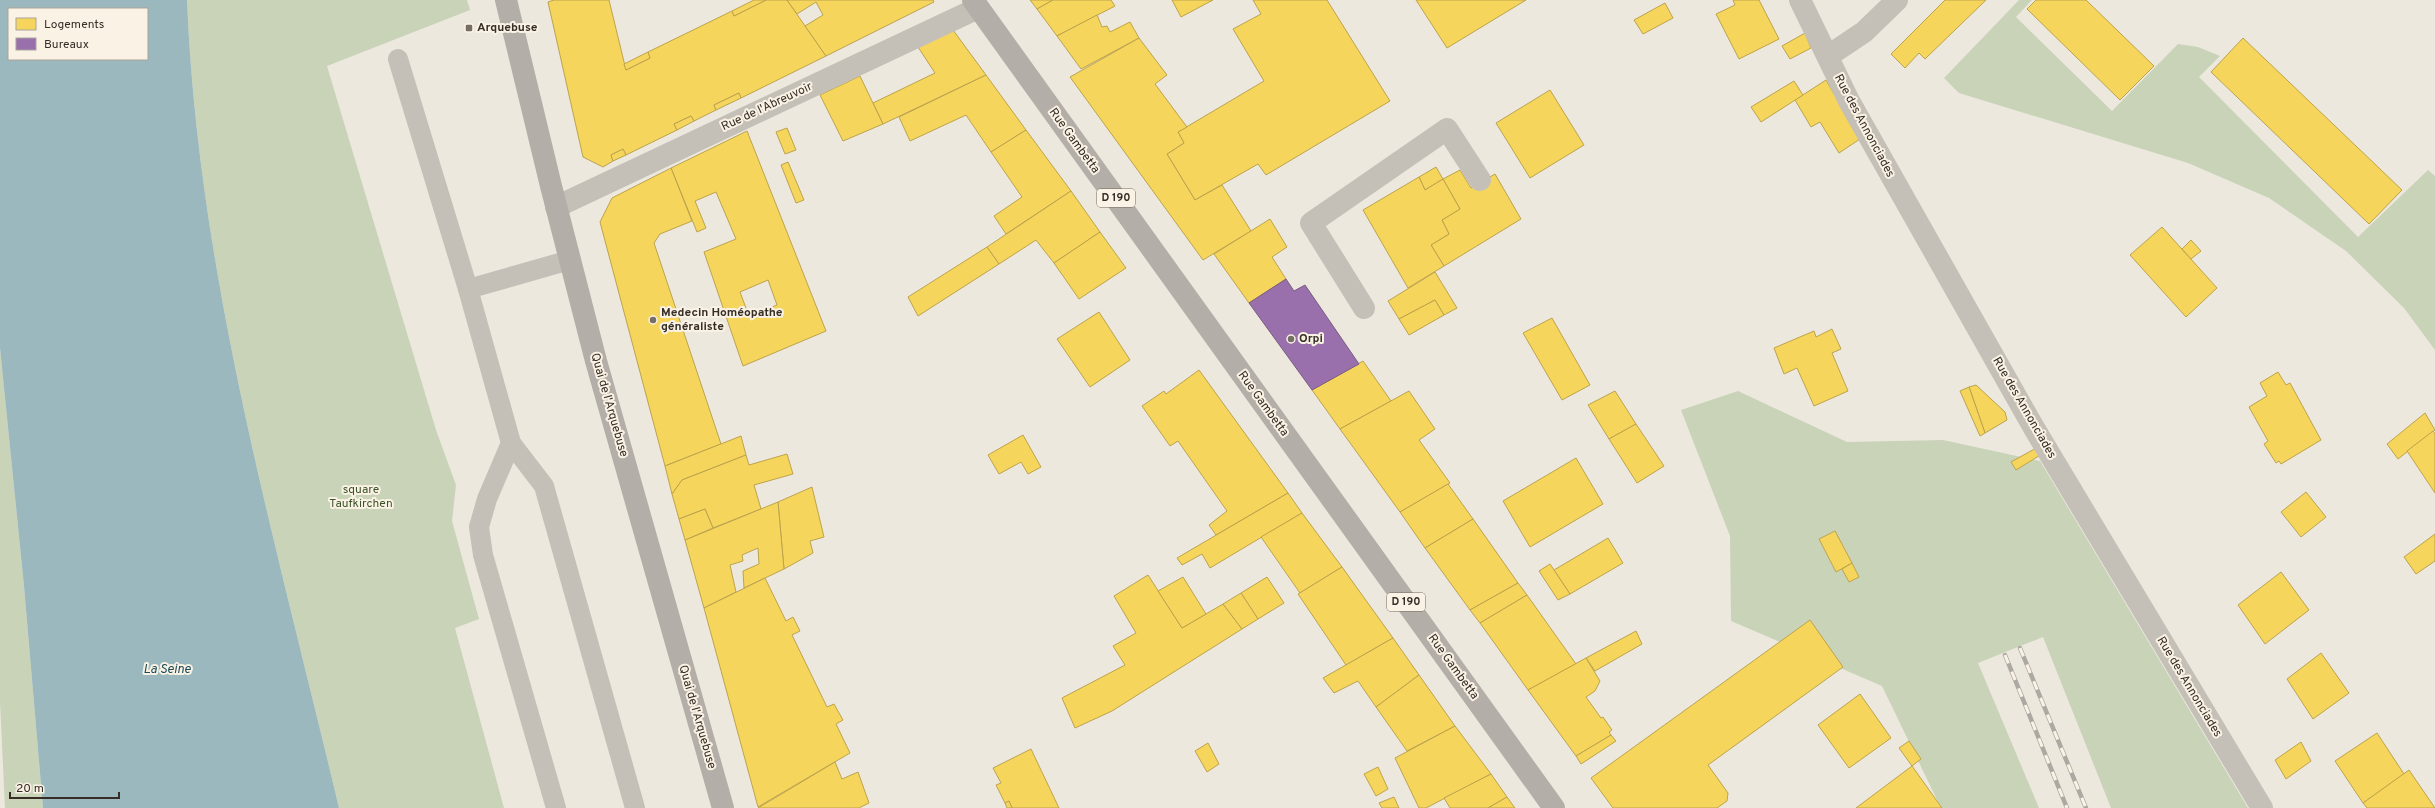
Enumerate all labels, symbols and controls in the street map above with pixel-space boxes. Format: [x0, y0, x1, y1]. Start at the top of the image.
legend [8, 8, 148, 60]
text: Logements [44, 17, 104, 33]
place label: Arquebuse [477, 20, 538, 36]
marker: Arquebuse [464, 23, 474, 33]
text: Bureaux [44, 37, 89, 53]
street label: Rue des Annonciades [1830, 72, 1898, 180]
street label: Rue de l'Abreuvoir [719, 79, 815, 135]
street label: Rue Gambetta [1045, 105, 1103, 177]
road number: D 190 [1097, 189, 1135, 207]
place label: Medecin Homéopathe généraliste [661, 305, 783, 335]
marker: Medecin Homéopathe généraliste [648, 315, 658, 325]
place label: Orpi [1299, 331, 1323, 347]
marker: Orpi [1286, 334, 1296, 344]
street label: Quai de l'Arquebuse [587, 351, 631, 459]
street label: Rue des Annonciades [1988, 354, 2060, 462]
street label: Rue Gambetta [1234, 368, 1292, 440]
park label: square Taufkirchen [329, 482, 393, 512]
road number: D 190 [1387, 593, 1425, 611]
street label: Rue Gambetta [1424, 631, 1482, 703]
street label: Rue des Annonciades [2153, 634, 2225, 740]
water label: La Seine [143, 662, 191, 678]
street label: Quai de l'Arquebuse [675, 663, 719, 771]
scale bar [10, 774, 119, 800]
text: 20 m [16, 781, 44, 797]

